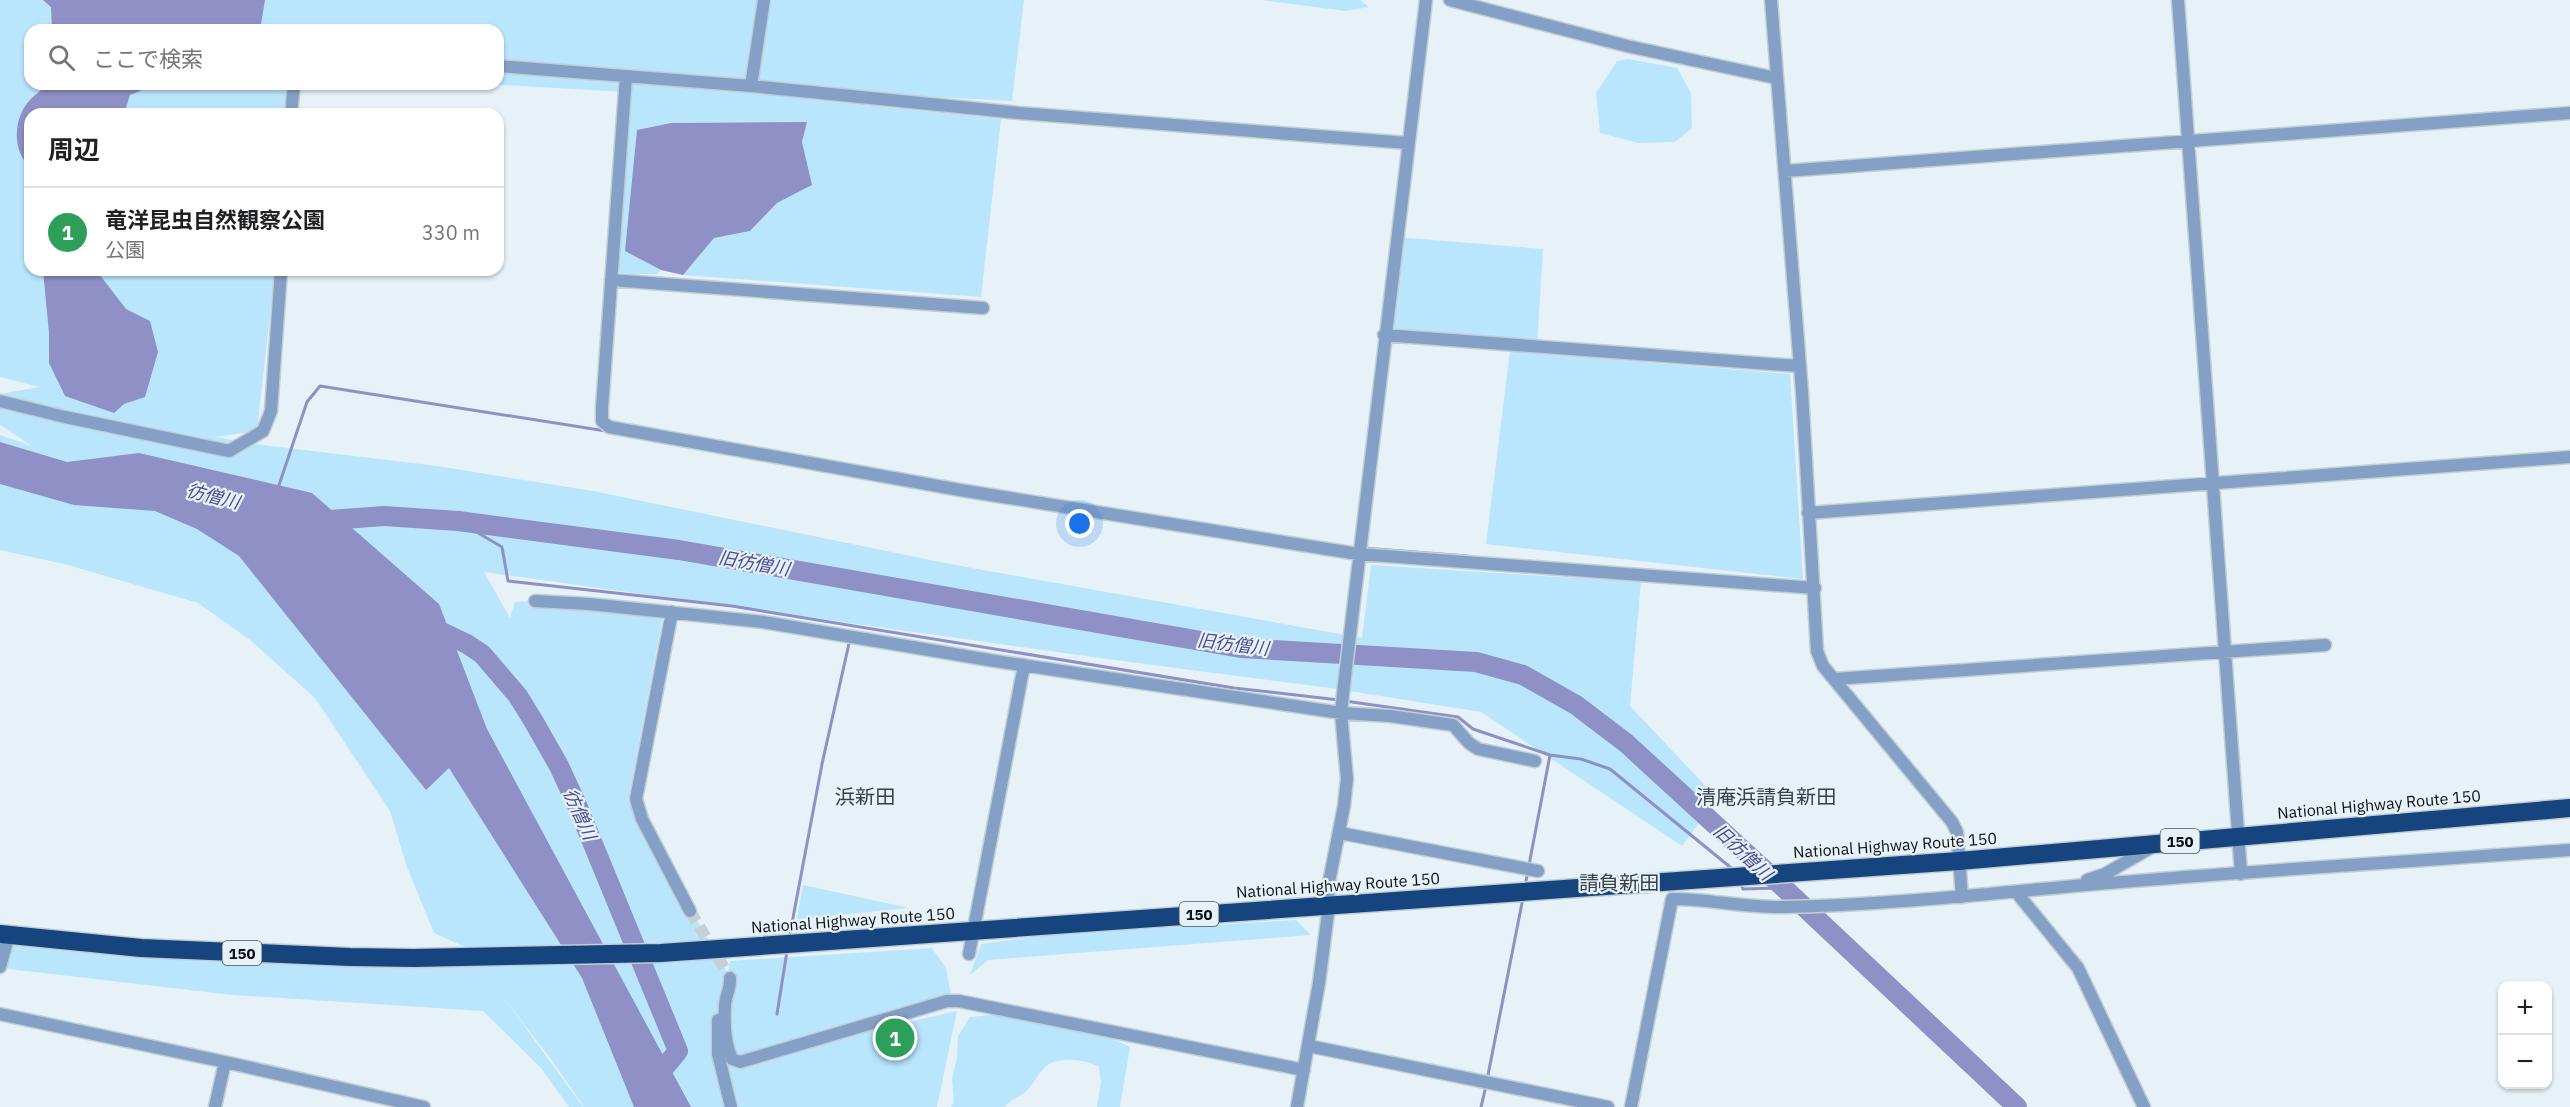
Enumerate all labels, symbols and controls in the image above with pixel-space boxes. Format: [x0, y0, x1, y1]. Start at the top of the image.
search box [24, 24, 504, 90]
icon: search [45, 41, 78, 74]
text: ここで検索 [93, 44, 203, 73]
text: 周辺 [48, 132, 100, 166]
text: 竜洋昆虫自然観察公園 [105, 205, 325, 234]
text: 1 [62, 219, 74, 246]
text: 330 m [422, 219, 480, 246]
text: 公園 [105, 236, 145, 263]
water label: 彷僧川 [184, 478, 244, 514]
your location [1065, 509, 1094, 538]
water label: 旧彷僧川 [717, 545, 793, 581]
water label: 旧彷僧川 [1196, 628, 1272, 660]
district label: 浜新田 [835, 783, 895, 810]
district label: 清庵浜請負新田 [1696, 783, 1836, 810]
water label: 彷僧川 [559, 785, 602, 845]
street label: National Highway Route 150 [2276, 785, 2482, 823]
water label: 旧彷僧川 [1709, 819, 1779, 886]
street label: National Highway Route 150 [1792, 828, 1998, 862]
road number: 150 [2160, 829, 2200, 853]
street label: National Highway Route 150 [1235, 868, 1441, 902]
district label: 請負新田 [1579, 869, 1659, 896]
road number: 150 [1180, 902, 1218, 926]
street label: National Highway Route 150 [750, 903, 956, 937]
road number: 150 [222, 941, 262, 965]
map controls [2498, 981, 2552, 1089]
button: + [2498, 981, 2552, 1035]
pin: 1 [876, 1016, 914, 1060]
button: − [2498, 1035, 2552, 1089]

